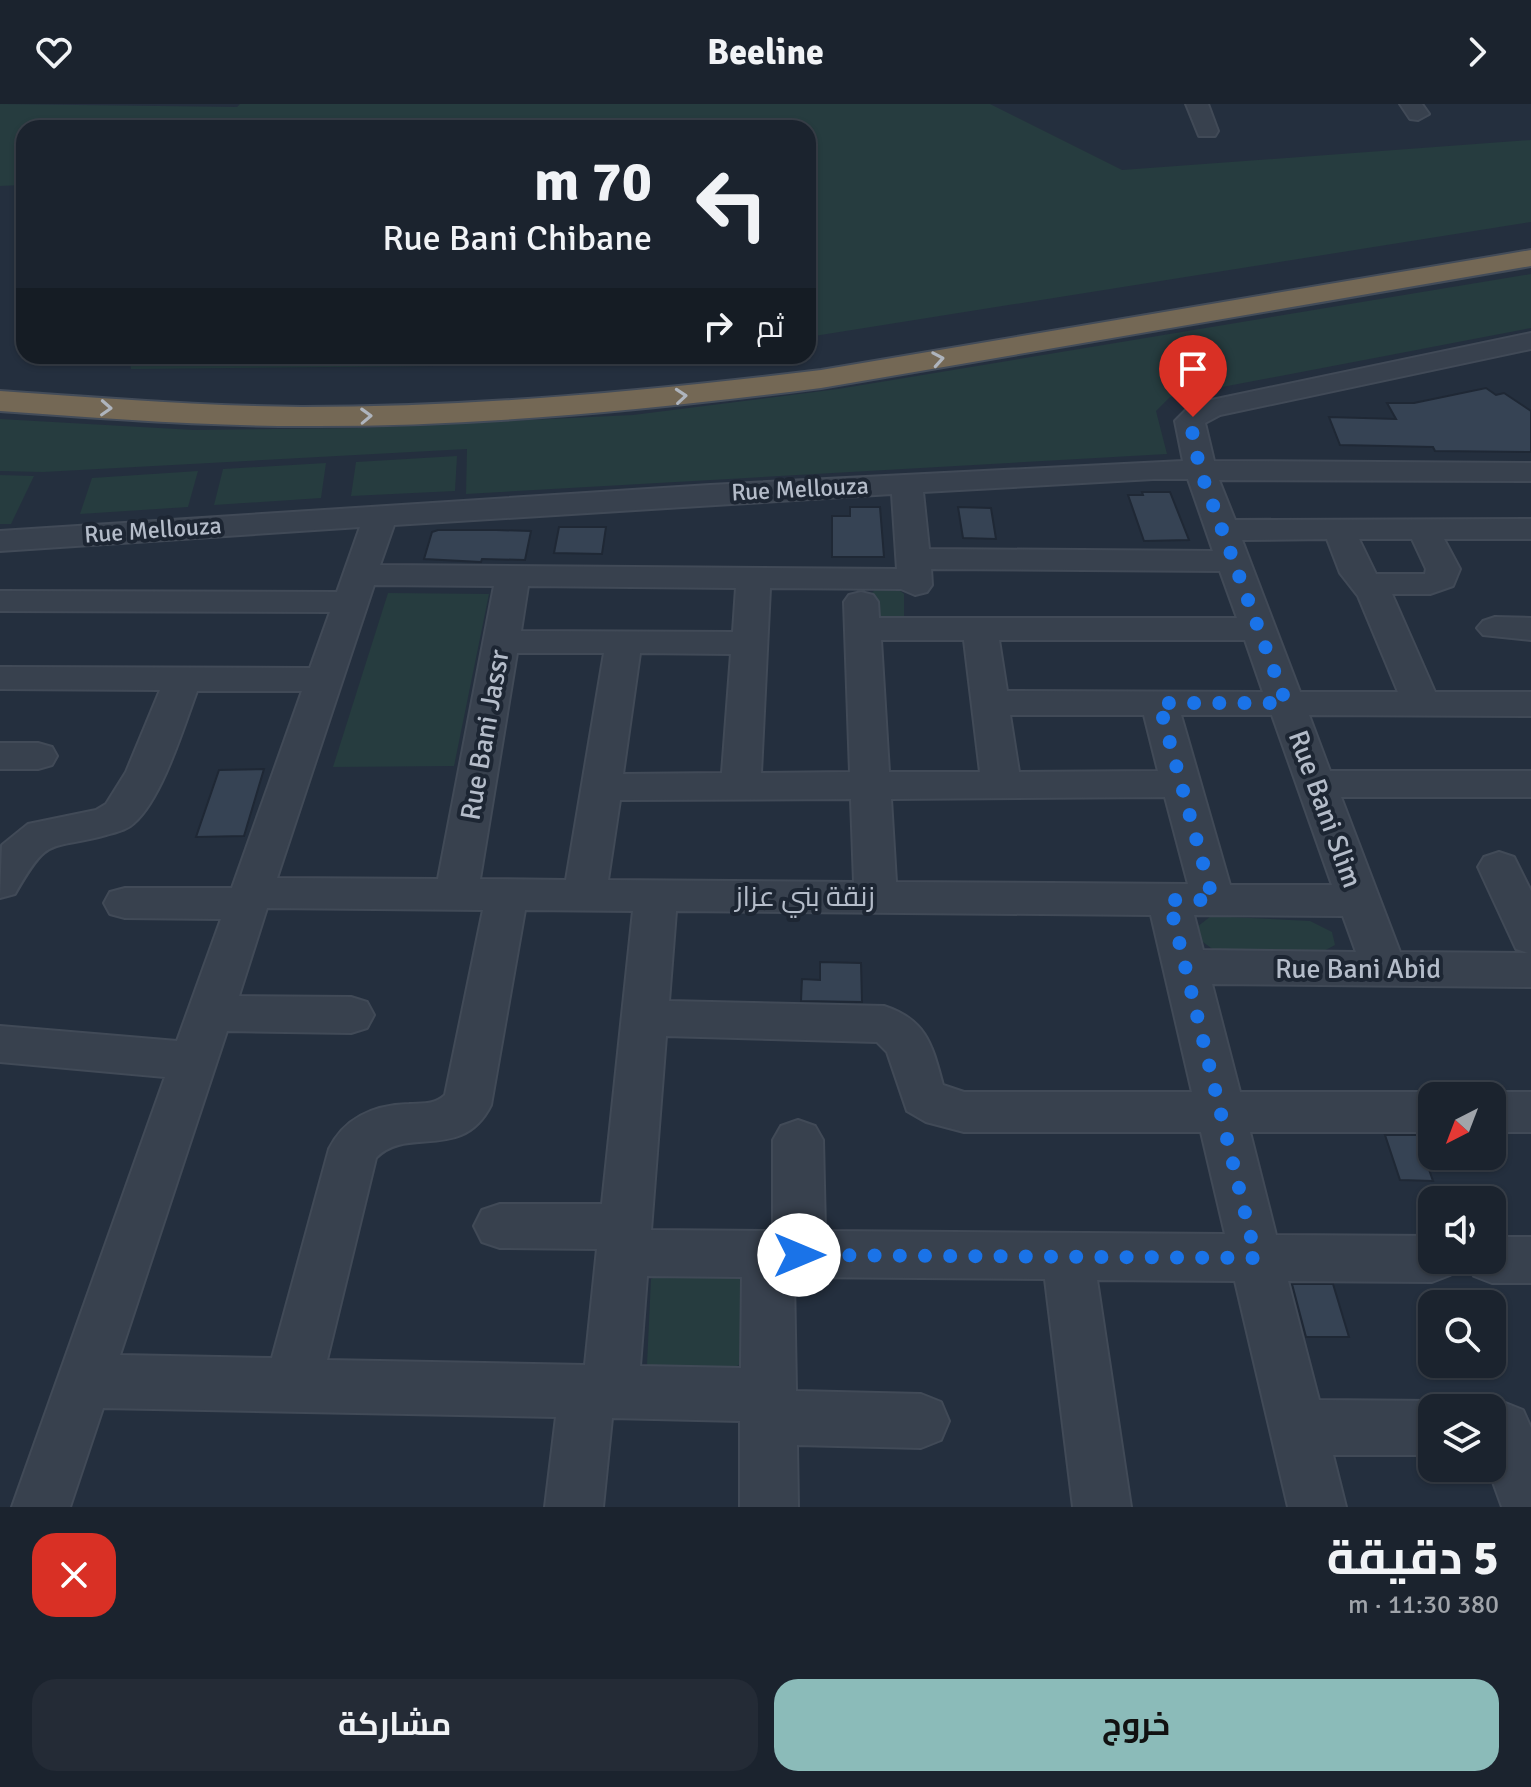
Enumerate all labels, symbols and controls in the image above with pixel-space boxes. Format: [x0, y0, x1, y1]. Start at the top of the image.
icon: heart [32, 30, 76, 74]
text: Beeline [707, 30, 824, 75]
icon: forward [1455, 30, 1499, 74]
text: 70 m [534, 147, 652, 216]
icon: left [680, 152, 784, 256]
text: Rue Bani Chibane [382, 216, 652, 261]
icon: right [696, 304, 740, 348]
text: ثم [756, 309, 784, 346]
pin [1159, 335, 1227, 417]
icon: arrive [1171, 347, 1215, 391]
one-way arrow [931, 352, 945, 369]
one-way arrow [675, 388, 688, 405]
one-way arrow [100, 399, 113, 416]
one-way arrow [360, 407, 373, 424]
street label: Rue Mellouza [730, 470, 870, 508]
street label: Rue Mellouza [83, 510, 223, 550]
street label: Rue Bani Jassr [453, 646, 517, 823]
street label: Rue Bani Slim [1281, 726, 1369, 892]
street label: زنقة بني عزاز [733, 880, 875, 918]
street label: Rue Bani Abid [1275, 952, 1441, 986]
north arrow [1418, 1082, 1506, 1170]
map controls [1418, 1082, 1506, 1482]
button: sound [1418, 1186, 1506, 1274]
position arrow [757, 1213, 841, 1297]
button: search [1418, 1290, 1506, 1378]
button: layers [1418, 1394, 1506, 1482]
text: 5 دقيقة [1327, 1529, 1499, 1588]
button: close [32, 1533, 116, 1617]
text: 380 m · 11:30 [1348, 1589, 1499, 1621]
button: مشاركة [32, 1679, 758, 1771]
button: خروج [774, 1679, 1499, 1771]

